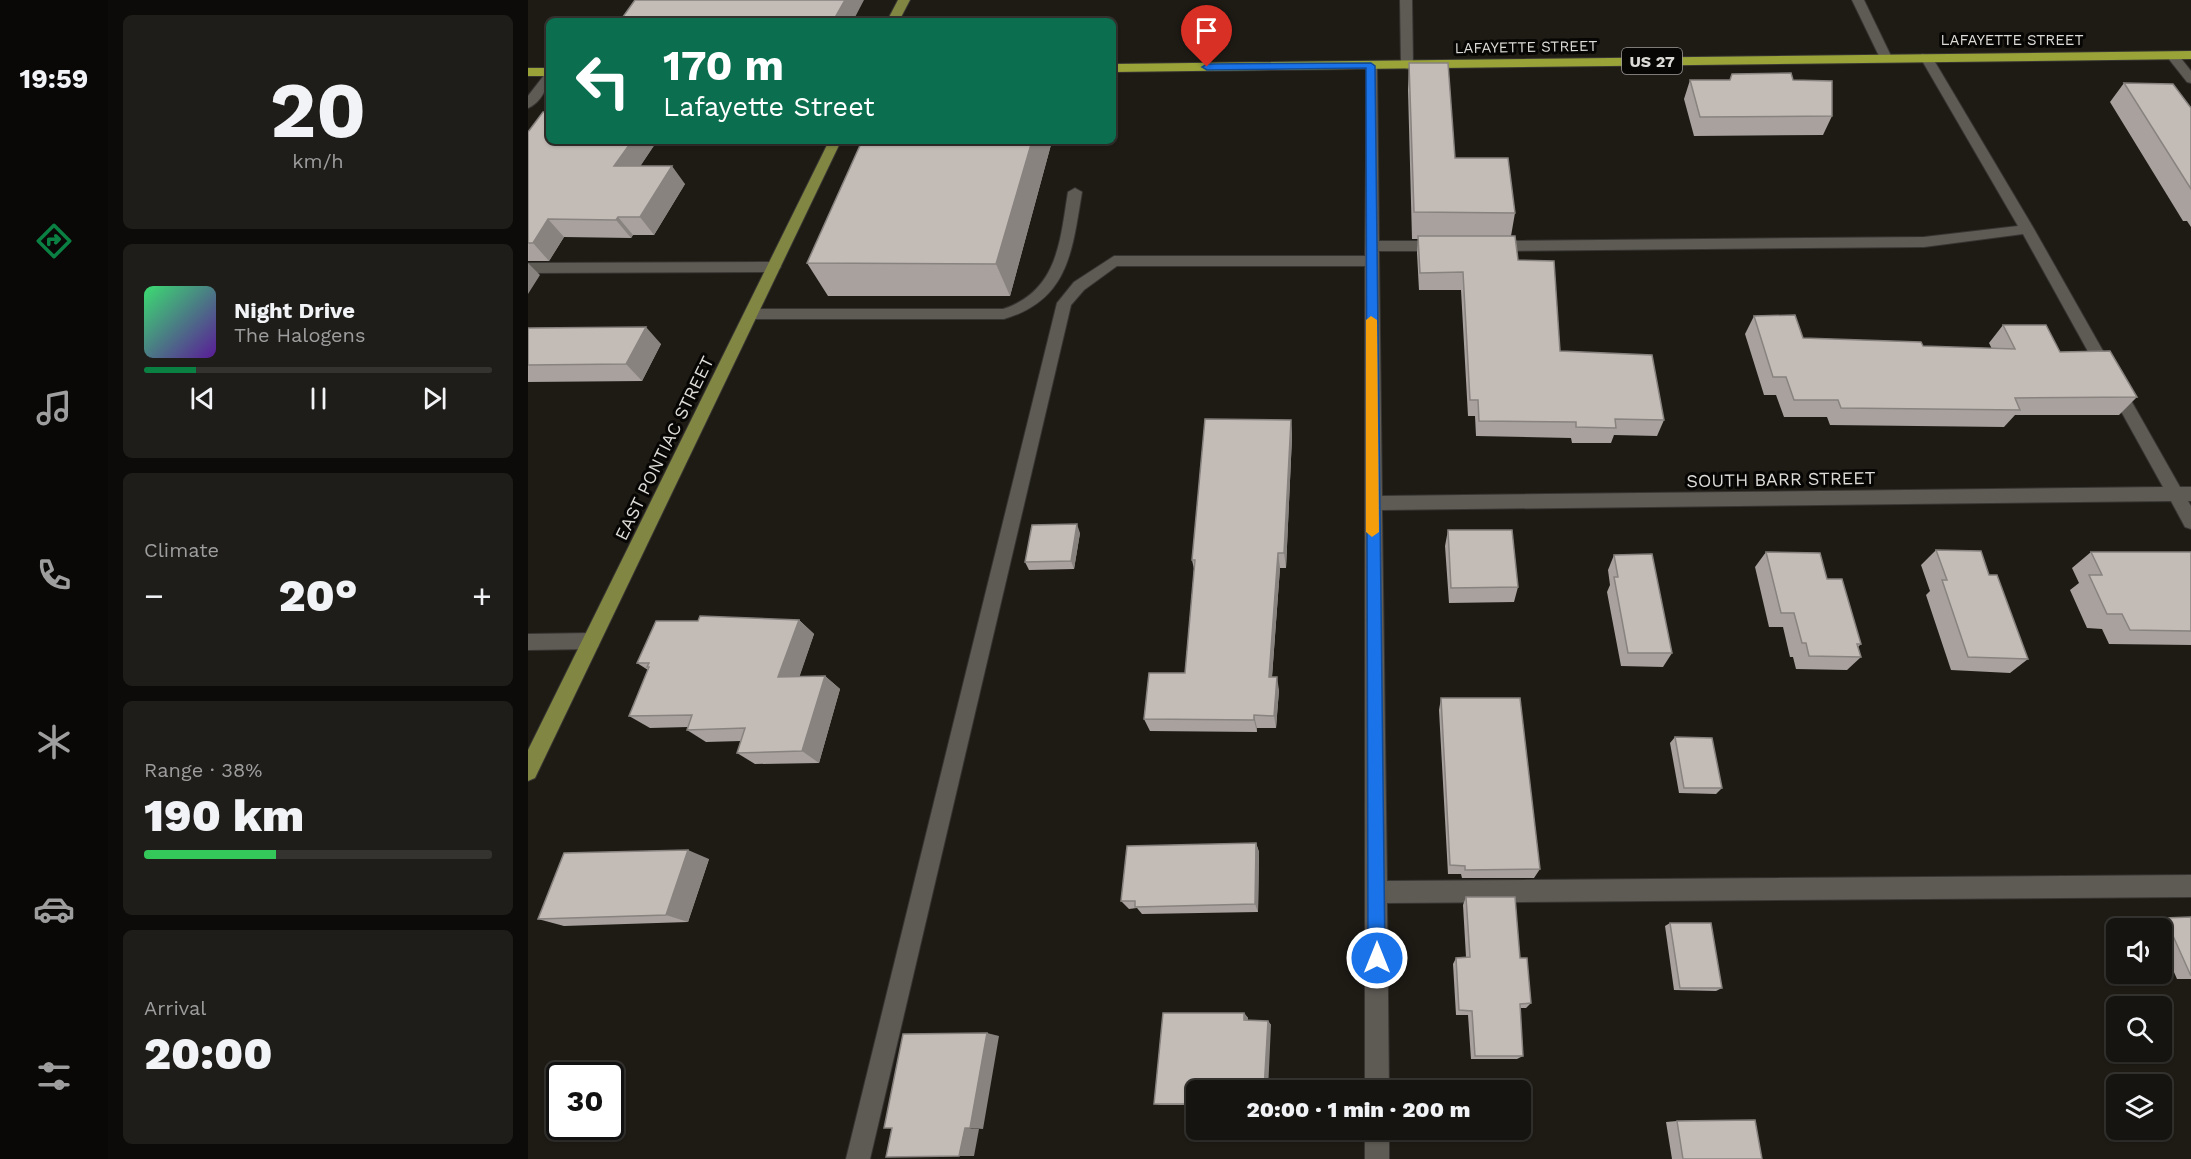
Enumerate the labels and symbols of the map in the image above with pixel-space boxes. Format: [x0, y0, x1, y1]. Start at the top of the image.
pin [1181, 5, 1232, 67]
street label: LAFAYETTE STREET [1941, 31, 2083, 49]
street label: LAFAYETTE STREET [1454, 37, 1598, 57]
road number: US 27 [1622, 48, 1682, 74]
street label: EAST PONTIAC STREET [610, 352, 718, 543]
street label: SOUTH BARR STREET [1686, 467, 1876, 491]
position arrow [1345, 926, 1409, 990]
speed limit sign: 30 [546, 1062, 624, 1140]

